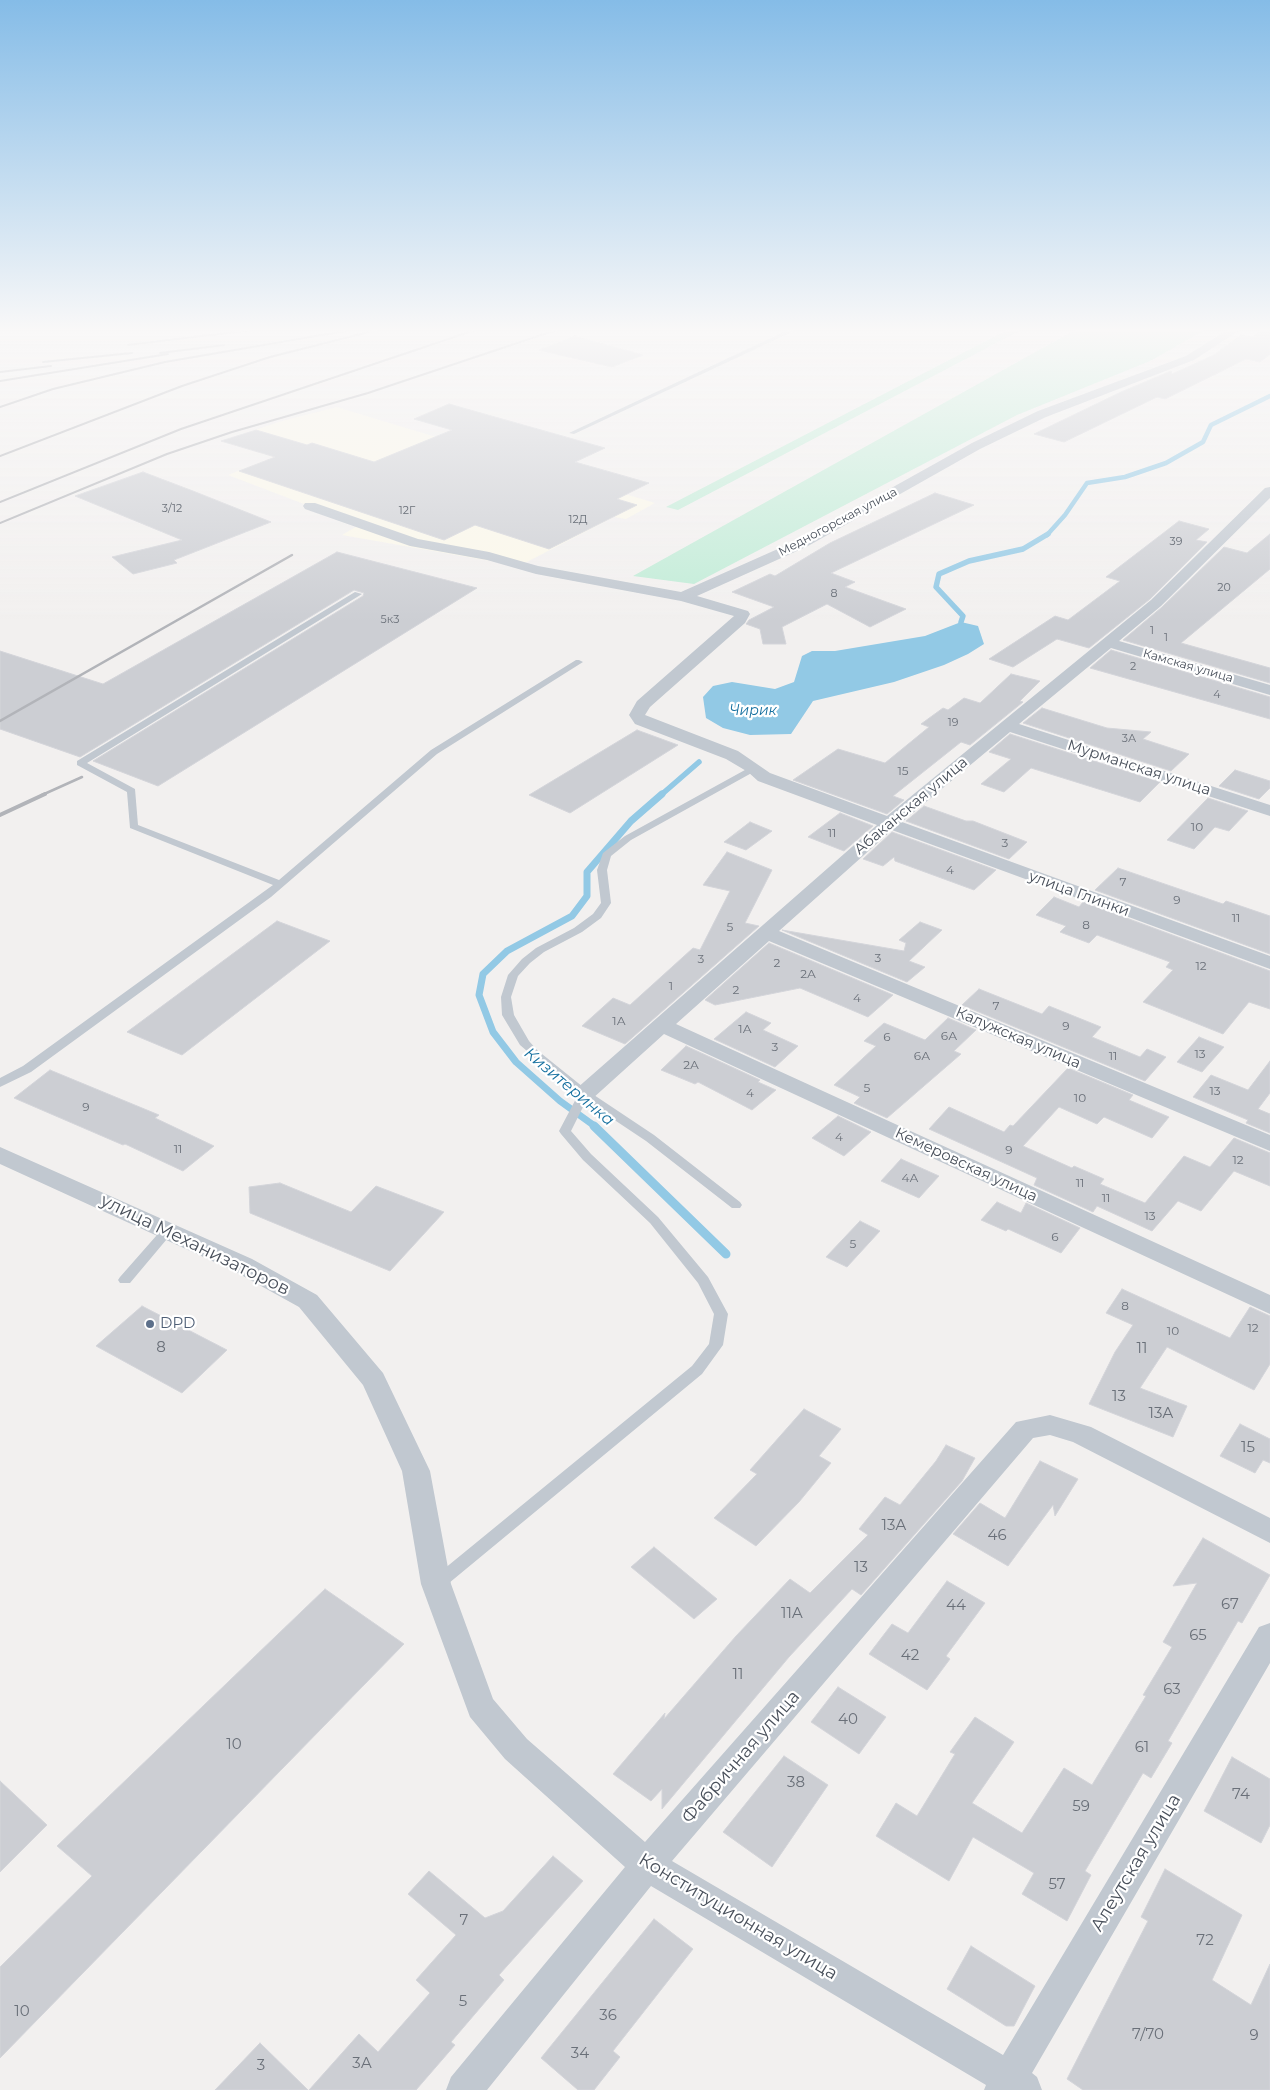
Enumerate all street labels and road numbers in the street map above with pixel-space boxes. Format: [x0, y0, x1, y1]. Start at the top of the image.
street label: Медногорская улица [776, 485, 900, 559]
street label: Камская улица [1141, 646, 1235, 686]
street label: Мурманская улица [1065, 736, 1213, 800]
street label: Абаканская улица [851, 753, 971, 859]
street label: улица Глинки [1026, 867, 1132, 921]
street label: Калужская улица [953, 1003, 1083, 1073]
street label: Кемеровская улица [892, 1124, 1040, 1206]
street label: улица Механизаторов [97, 1190, 293, 1300]
street label: Фабричная улица [677, 1686, 805, 1828]
street label: Алеутская улица [1086, 1790, 1186, 1936]
street label: Конституционная улица [635, 1849, 841, 1985]

